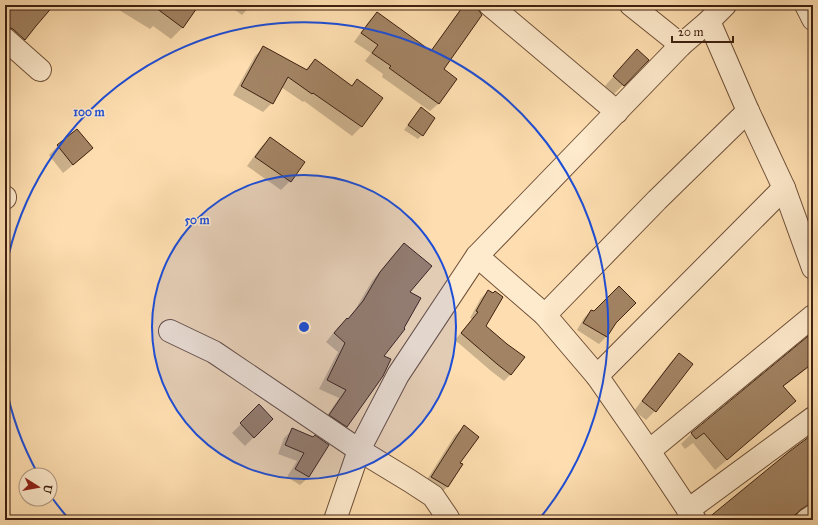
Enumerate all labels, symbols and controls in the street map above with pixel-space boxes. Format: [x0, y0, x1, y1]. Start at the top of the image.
scale bar [672, 18, 733, 44]
text: 20 m [678, 25, 704, 39]
text: 100 m [73, 105, 106, 119]
text: 50 m [184, 213, 211, 227]
centre of rings [297, 320, 311, 334]
north arrow [18, 467, 58, 507]
text: U [40, 483, 55, 495]

